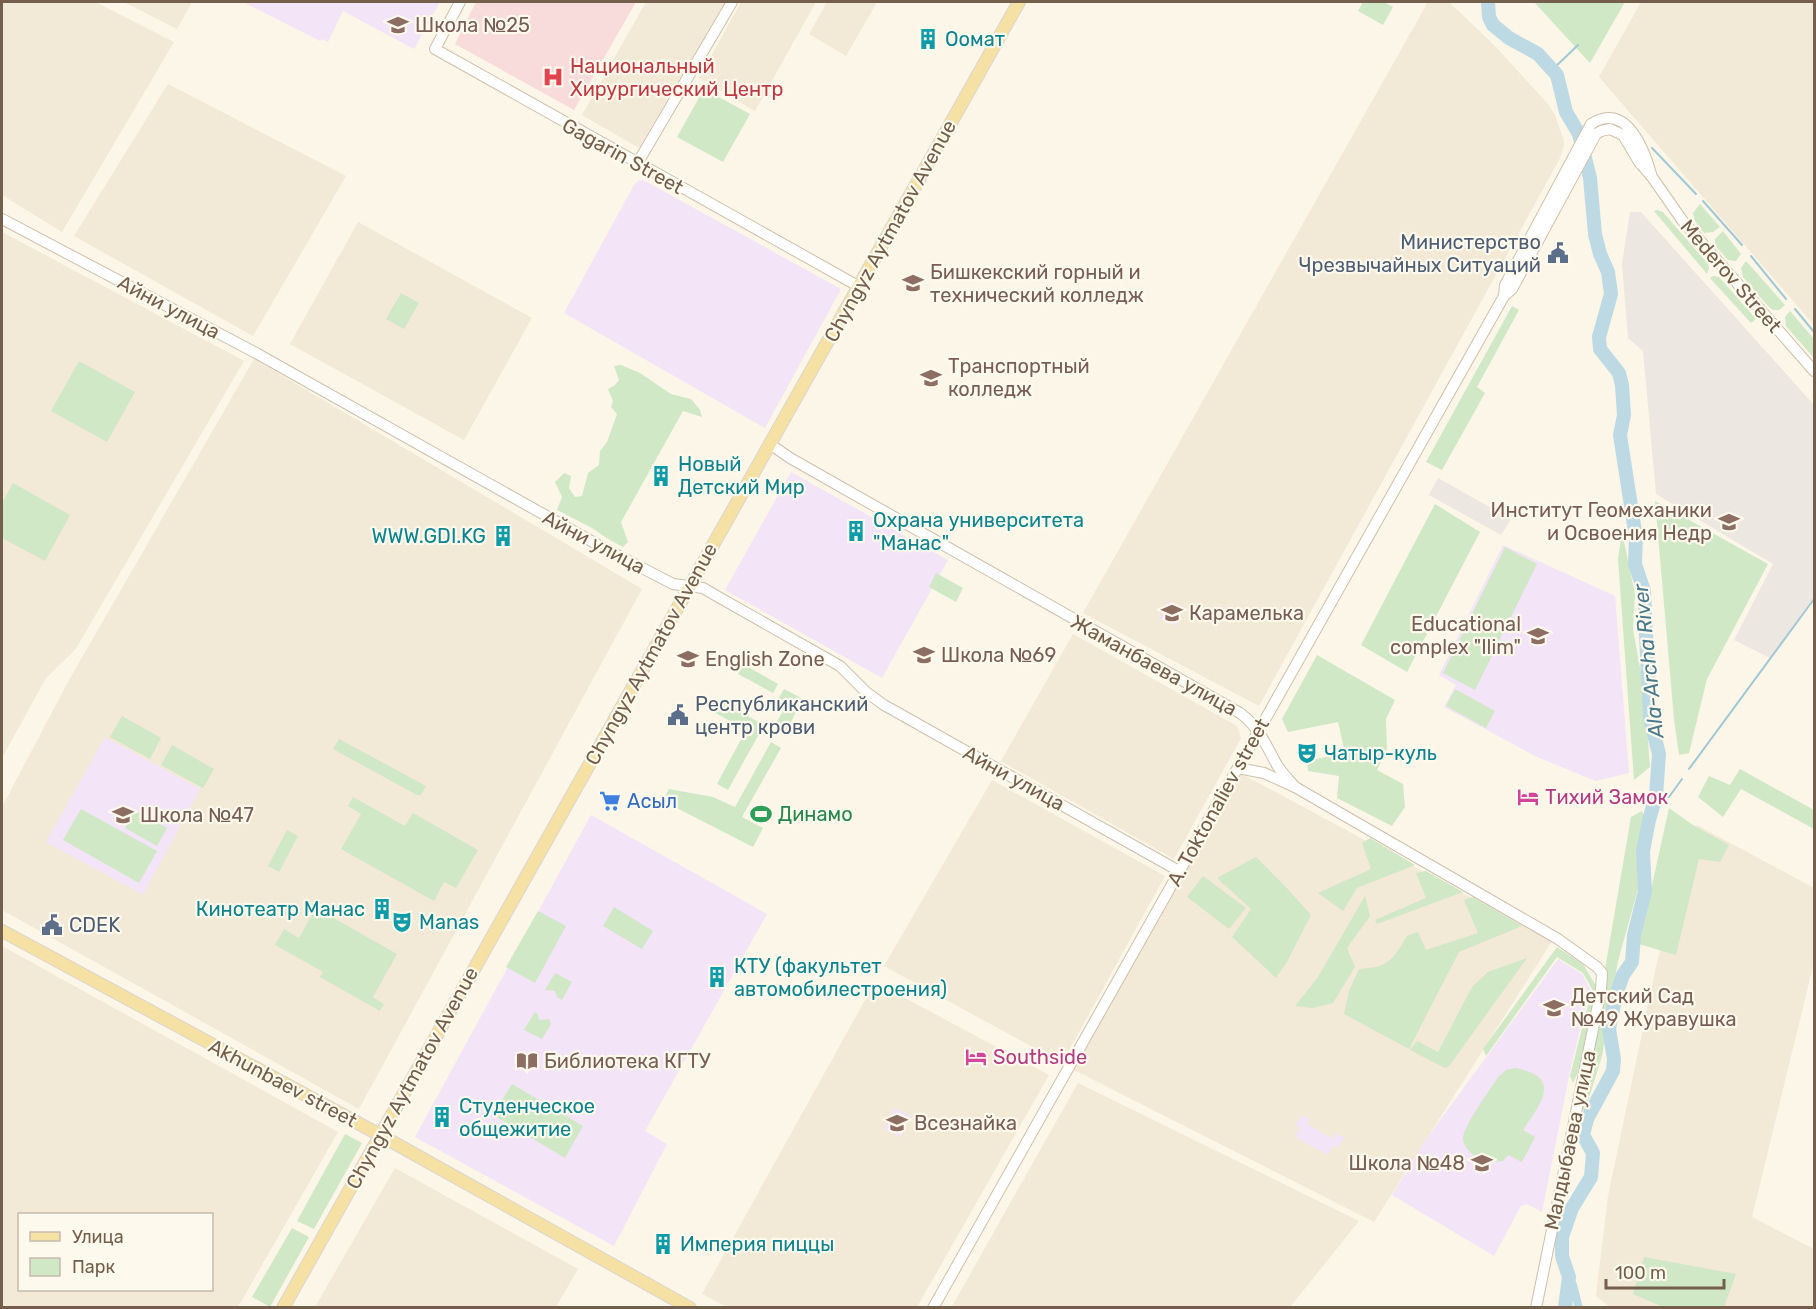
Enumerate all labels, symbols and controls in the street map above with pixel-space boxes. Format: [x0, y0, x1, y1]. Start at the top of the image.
school or university icon: Школа №25 [386, 13, 410, 37]
place label: Школа №25 [415, 13, 530, 37]
building icon: Оомат [916, 27, 940, 51]
place label: Оомат [945, 27, 1005, 51]
place label: Национальный Хирургический Центр [570, 54, 783, 101]
hospital icon: Национальный Хирургический Центр [541, 65, 565, 89]
street label: Gagarin Street [558, 113, 688, 199]
street label: Chyngyz Aytmatov Avenue [819, 116, 961, 346]
street label: Mederov Street [1675, 215, 1787, 338]
place label: Министерство Чрезвычайных Ситуаций [1298, 230, 1541, 277]
public building icon: Министерство Чрезвычайных Ситуаций [1546, 241, 1570, 265]
place label: Бишкекский горный и технический колледж [930, 260, 1144, 307]
street label: Айни улица [114, 270, 224, 344]
school or university icon: Бишкекский горный и технический колледж [901, 271, 925, 295]
place label: Транспортный колледж [948, 354, 1090, 401]
school or university icon: Транспортный колледж [919, 366, 943, 390]
place label: Новый Детский Мир [678, 452, 805, 499]
building icon: Новый Детский Мир [649, 464, 673, 488]
place label: Институт Геомеханики и Освоения Недр [1491, 498, 1712, 545]
street label: Айни улица [539, 505, 649, 579]
place label: Охрана университета "Манас" [873, 508, 1084, 555]
school or university icon: Институт Геомеханики и Освоения Недр [1717, 510, 1741, 534]
building icon: Охрана университета "Манас" [844, 519, 868, 543]
place label: WWW.GDI.KG [371, 524, 486, 548]
building icon: WWW.GDI.KG [491, 524, 515, 548]
street label: Chyngyz Aytmatov Avenue [580, 539, 722, 769]
water label: Ala-Archa River [1627, 582, 1669, 740]
school or university icon: Карамелька [1160, 601, 1184, 625]
place label: Карамелька [1189, 601, 1304, 625]
street label: Жаманбаева улица [1067, 609, 1241, 721]
place label: Educational complex "Ilim" [1390, 612, 1521, 659]
school or university icon: Educational complex "Ilim" [1526, 624, 1550, 648]
school or university icon: Школа №69 [912, 643, 936, 667]
place label: Школа №69 [941, 643, 1056, 667]
school or university icon: English Zone [676, 647, 700, 671]
place label: English Zone [705, 647, 825, 671]
place label: Республиканский центр крови [695, 692, 868, 739]
public building icon: Республиканский центр крови [666, 703, 690, 727]
street label: A. Toktonaliev street [1162, 714, 1274, 890]
street label: Айни улица [959, 740, 1069, 816]
theatre icon: Чатыр-куль [1295, 741, 1319, 765]
place label: Чатыр-куль [1324, 741, 1437, 765]
hotel icon: Тихий Замок [1516, 785, 1540, 809]
place label: Тихий Замок [1545, 785, 1668, 809]
supermarket icon: Асыл [598, 789, 622, 813]
place label: Асыл [627, 789, 677, 813]
sports icon: Динамо [749, 802, 773, 826]
place label: Динамо [778, 802, 853, 826]
school or university icon: Школа №47 [111, 803, 135, 827]
place label: Школа №47 [140, 803, 254, 827]
place label: Кинотеатр Манас [196, 897, 365, 921]
building icon: Кинотеатр Манас [370, 897, 394, 921]
theatre icon: Manas [390, 910, 414, 934]
place label: Manas [419, 910, 479, 934]
public building icon: CDEK [40, 913, 64, 937]
place label: CDEK [69, 913, 120, 937]
place label: КТУ (факультет автомобилестроения) [734, 954, 947, 1001]
street label: Chyngyz Aytmatov Avenue [341, 963, 483, 1193]
building icon: КТУ (факультет автомобилестроения) [705, 965, 729, 989]
place label: Детский Сад №49 Журавушка [1571, 984, 1737, 1031]
school or university icon: Детский Сад №49 Журавушка [1542, 996, 1566, 1020]
street label: Akhunbaev street [205, 1034, 362, 1132]
hotel icon: Southside [964, 1045, 988, 1069]
place label: Southside [993, 1045, 1087, 1069]
street label: Малдыбаева улица [1539, 1048, 1601, 1232]
library icon: Библиотека КГТУ [515, 1049, 539, 1073]
place label: Библиотека КГТУ [544, 1049, 711, 1073]
place label: Студенческое общежитие [459, 1094, 595, 1141]
building icon: Студенческое общежитие [430, 1105, 454, 1129]
school or university icon: Всезнайка [885, 1111, 909, 1135]
place label: Всезнайка [914, 1111, 1017, 1135]
place label: Школа №48 [1348, 1151, 1465, 1175]
school or university icon: Школа №48 [1470, 1151, 1494, 1175]
legend [18, 1213, 213, 1291]
text: Улица [72, 1226, 124, 1248]
building icon: Империя пиццы [651, 1232, 675, 1256]
place label: Империя пиццы [680, 1232, 834, 1256]
scale bar [1606, 1252, 1724, 1290]
text: Парк [72, 1256, 116, 1278]
text: 100 m [1615, 1262, 1666, 1284]

